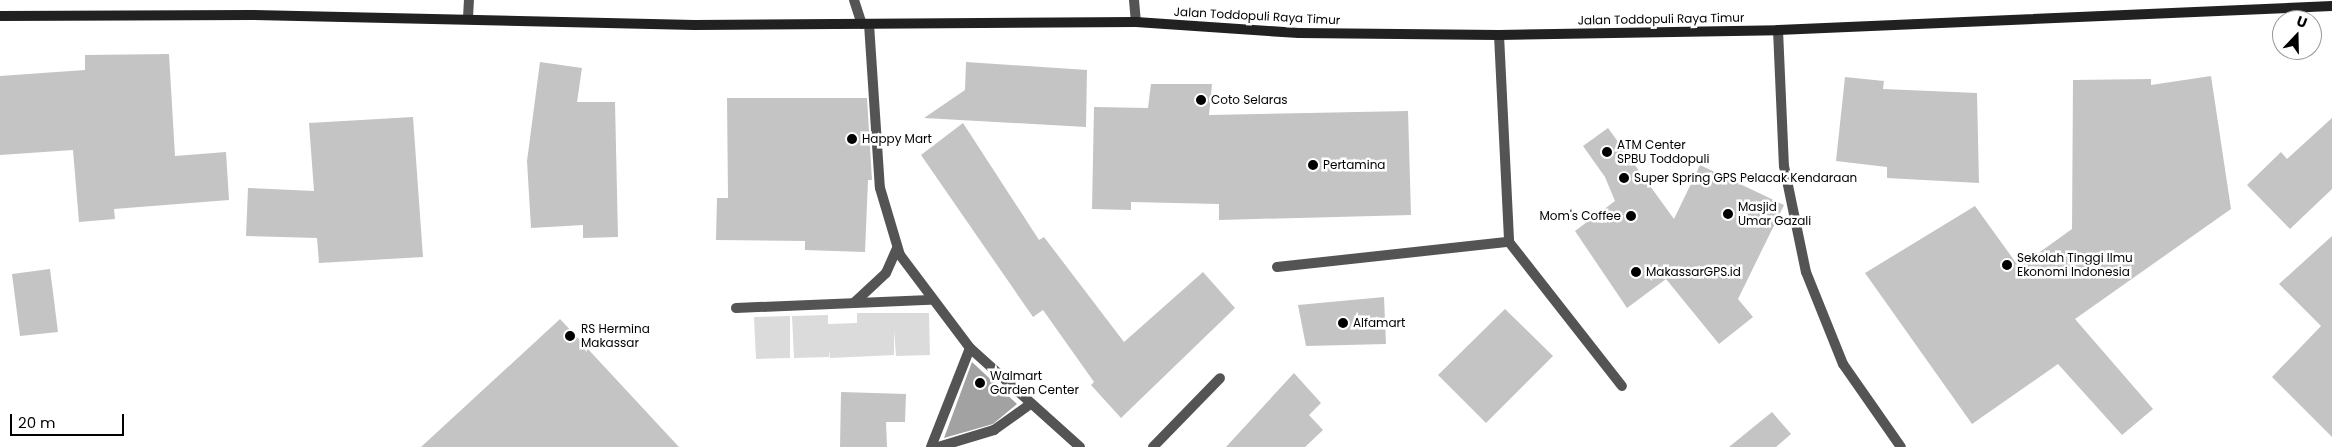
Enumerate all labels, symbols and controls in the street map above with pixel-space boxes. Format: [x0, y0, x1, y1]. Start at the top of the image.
street label: Jalan Toddopuli Raya Timur [1173, 4, 1341, 28]
street label: Jalan Toddopuli Raya Timur [1577, 10, 1745, 28]
north arrow [2272, 10, 2322, 60]
text: U [2294, 11, 2310, 33]
place label: Coto Selaras [1211, 93, 1288, 107]
marker: Coto Selaras [1195, 94, 1207, 106]
place label: Happy Mart [862, 132, 932, 146]
marker: Happy Mart [846, 133, 858, 145]
place label: ATM Center SPBU Toddopuli [1617, 138, 1709, 166]
marker: ATM Center SPBU Toddopuli [1601, 146, 1613, 158]
place label: Pertamina [1323, 158, 1385, 172]
marker: Pertamina [1307, 159, 1319, 171]
place label: Super Spring GPS Pelacak Kendaraan [1634, 171, 1857, 185]
marker: Super Spring GPS Pelacak Kendaraan [1618, 172, 1630, 184]
place label: Masjid Umar Gazali [1738, 200, 1811, 228]
marker: Masjid Umar Gazali [1722, 208, 1734, 220]
place label: Mom's Coffee [1540, 209, 1621, 223]
marker: Mom's Coffee [1625, 210, 1637, 222]
place label: Sekolah Tinggi Ilmu Ekonomi Indonesia [2017, 251, 2133, 279]
marker: Sekolah Tinggi Ilmu Ekonomi Indonesia [2001, 259, 2013, 271]
place label: MakassarGPS.id [1646, 265, 1741, 279]
marker: MakassarGPS.id [1630, 266, 1642, 278]
place label: Alfamart [1353, 316, 1405, 330]
marker: Alfamart [1337, 317, 1349, 329]
place label: RS Hermina Makassar [581, 322, 650, 350]
marker: RS Hermina Makassar [563, 329, 577, 343]
place label: Walmart Garden Center [990, 369, 1079, 397]
marker: Walmart Garden Center [974, 377, 986, 389]
scale bar [12, 404, 126, 436]
text: 20 m [18, 412, 56, 433]

